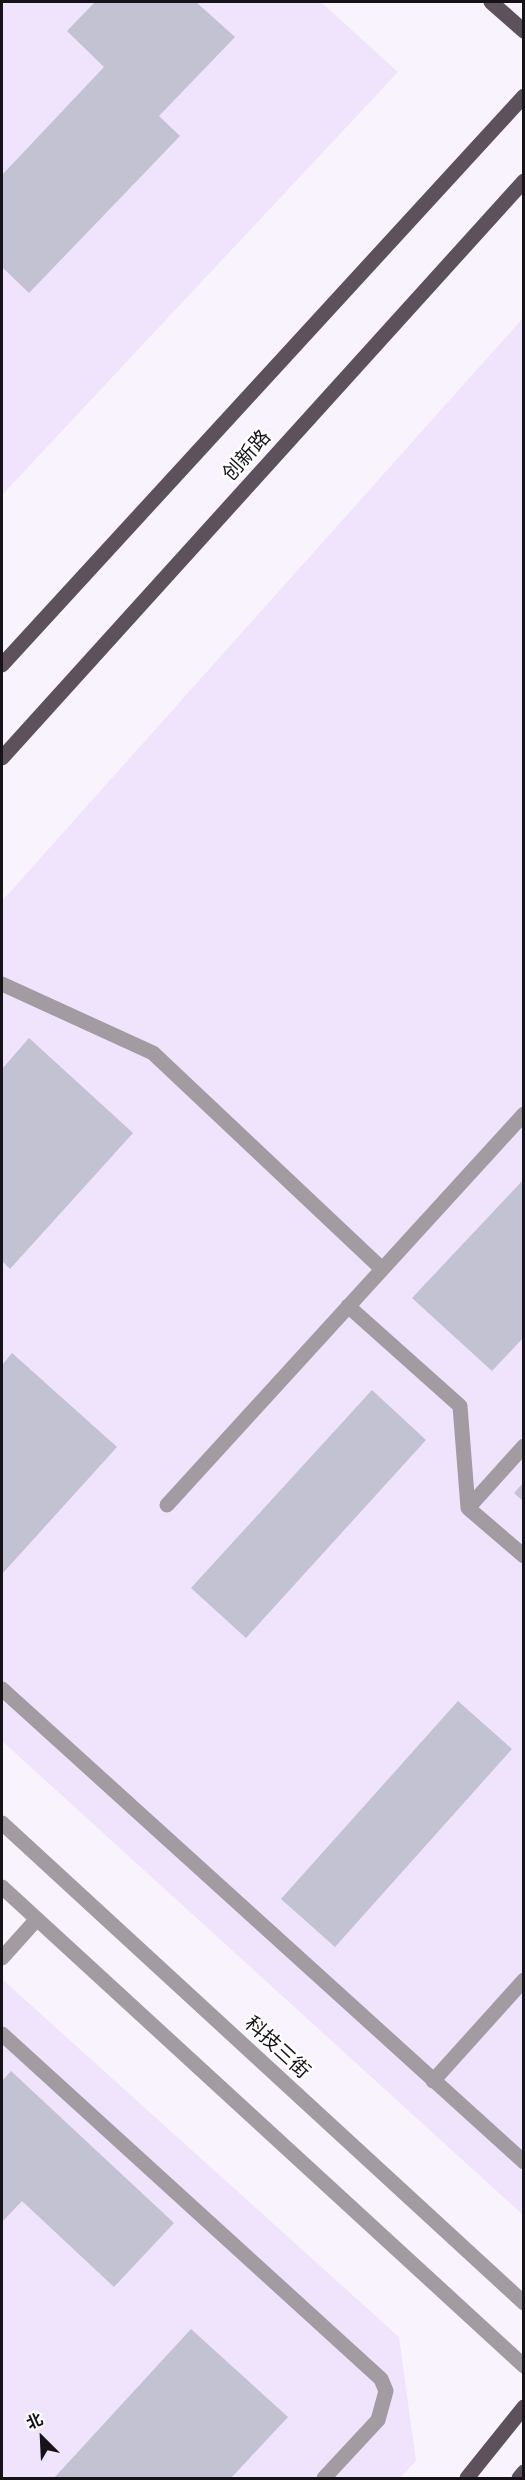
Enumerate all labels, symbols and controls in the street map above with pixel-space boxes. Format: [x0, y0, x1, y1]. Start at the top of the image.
street label: 创新路 [218, 426, 276, 486]
street label: 科技三街 [240, 2012, 314, 2084]
north arrow [12, 2408, 72, 2468]
text: 北 [23, 2409, 46, 2433]

